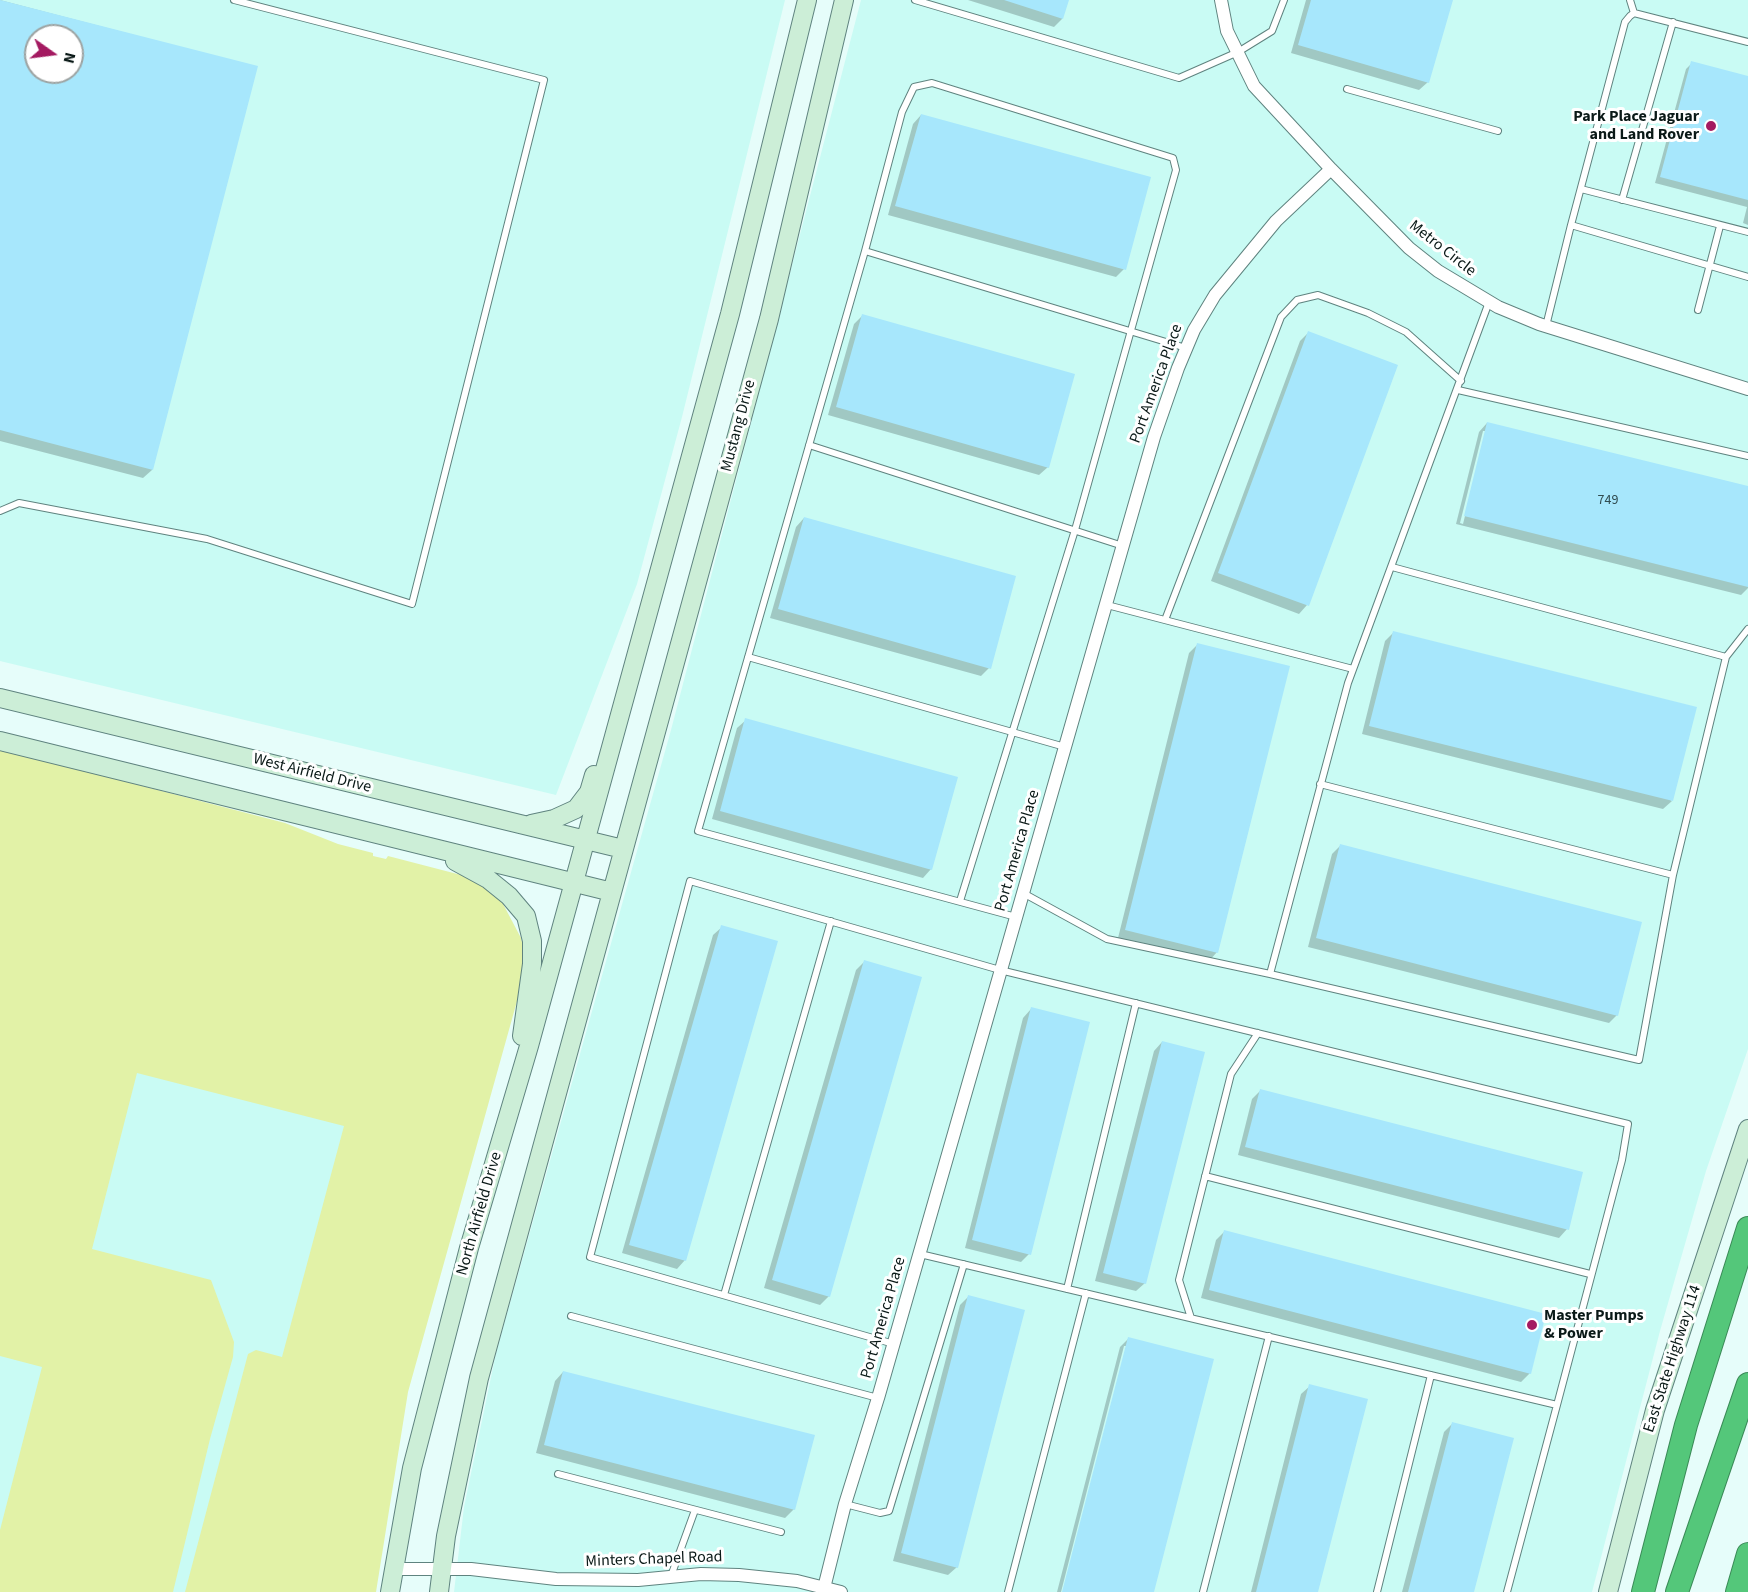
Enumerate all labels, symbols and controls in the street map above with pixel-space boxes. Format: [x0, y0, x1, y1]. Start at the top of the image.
north arrow [24, 24, 84, 84]
text: N [58, 50, 81, 66]
place label: Park Place Jaguar and Land Rover [1573, 107, 1699, 145]
marker: Park Place Jaguar and Land Rover [1704, 119, 1718, 133]
street label: Metro Circle [1405, 217, 1479, 281]
street label: Port America Place [1127, 322, 1187, 446]
street label: Mustang Drive [717, 378, 761, 474]
house number: 749 [1598, 493, 1618, 509]
street label: West Airfield Drive [251, 750, 373, 798]
street label: Port America Place [991, 788, 1045, 914]
street label: North Airfield Drive [453, 1150, 507, 1278]
street label: Port America Place [857, 1255, 911, 1381]
street label: East State Highway 114 [1640, 1283, 1706, 1435]
place label: Master Pumps & Power [1544, 1306, 1644, 1344]
marker: Master Pumps & Power [1525, 1318, 1539, 1332]
street label: Minters Chapel Road [585, 1548, 723, 1572]

